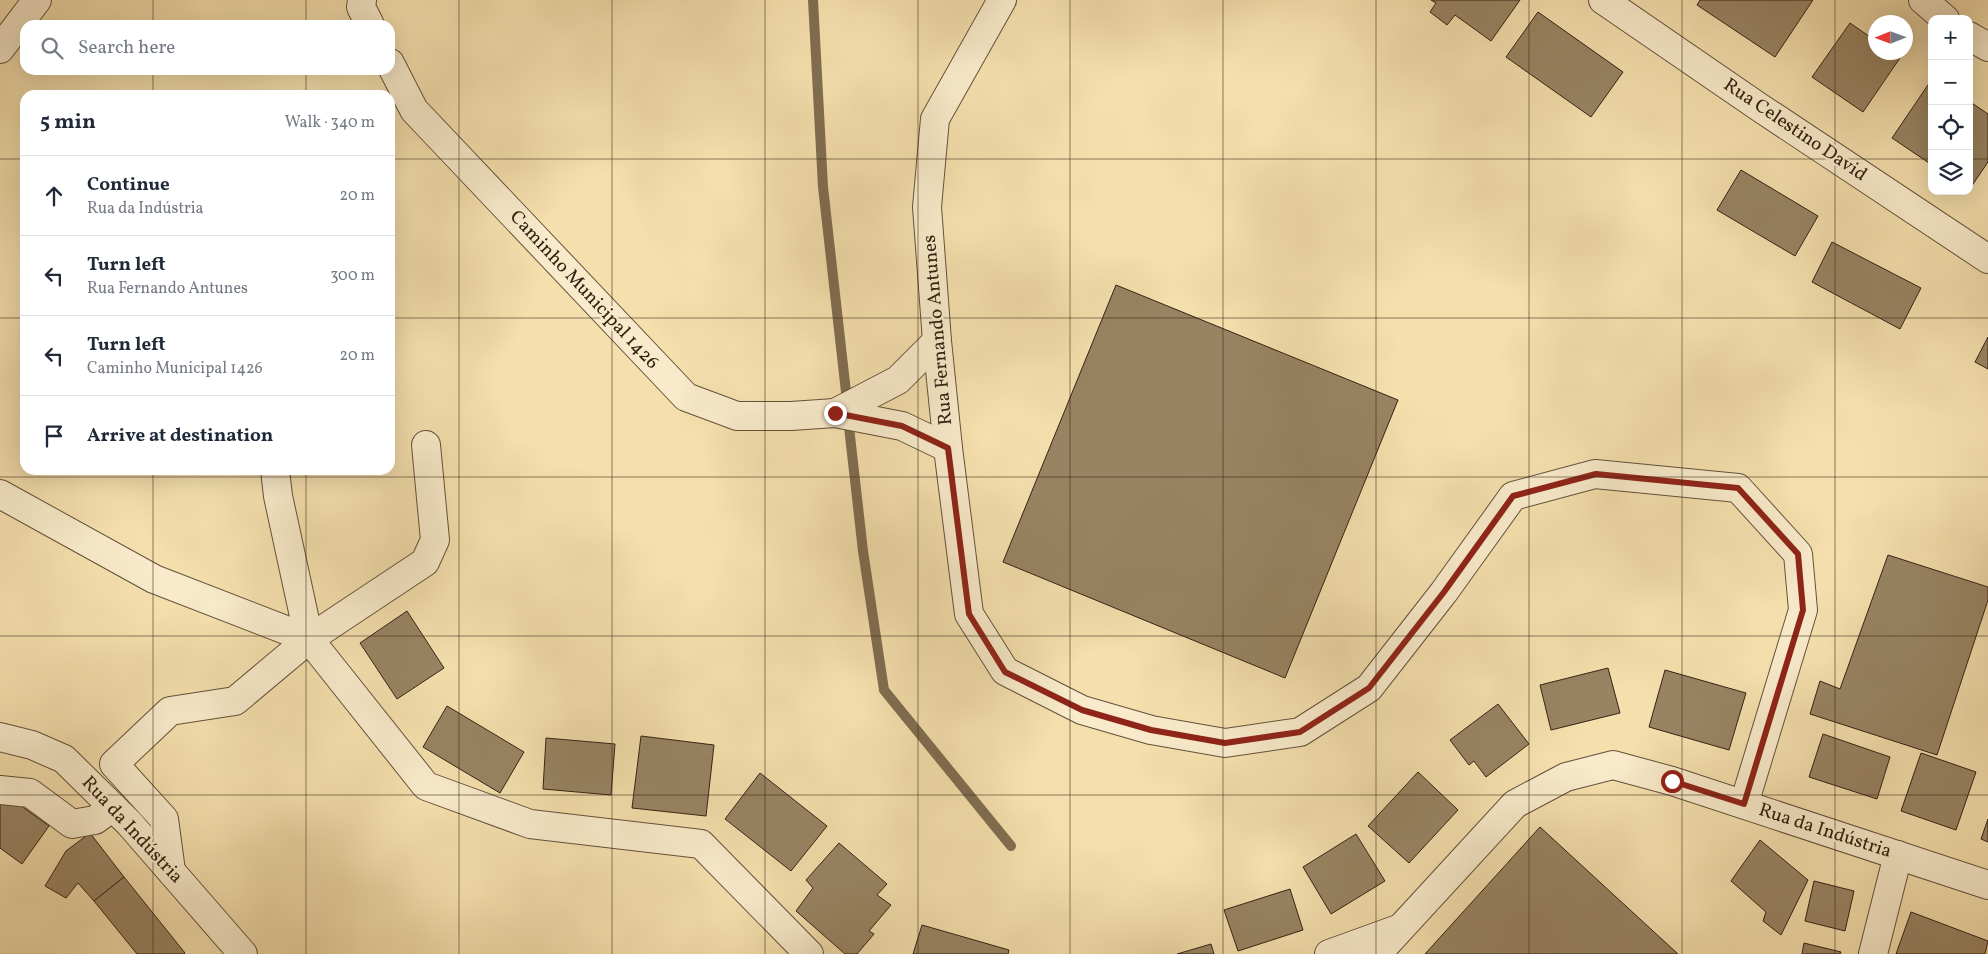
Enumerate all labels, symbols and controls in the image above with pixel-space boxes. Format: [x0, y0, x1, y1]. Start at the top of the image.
north arrow [1868, 15, 1913, 60]
map controls [1928, 15, 1973, 195]
button: + [1928, 15, 1973, 60]
search box [20, 20, 395, 75]
icon: search [38, 34, 66, 62]
text: Search here [78, 35, 175, 61]
button: − [1928, 60, 1973, 105]
street label: Rua Celestino David [1718, 72, 1872, 188]
button: locate [1928, 105, 1973, 150]
text: 5 min [40, 108, 96, 137]
text: Walk · 340 m [285, 112, 375, 134]
button: layers [1928, 150, 1973, 195]
text: Continue [87, 172, 170, 198]
icon: ahead [40, 182, 68, 210]
text: 20 m [340, 185, 375, 207]
text: Rua da Indústria [87, 198, 204, 220]
street label: Caminho Municipal 1426 [503, 205, 665, 375]
street label: Rua Fernando Antunes [917, 234, 959, 426]
text: Turn left [87, 252, 166, 278]
icon: left [40, 262, 68, 290]
text: 300 m [330, 265, 375, 287]
text: Rua Fernando Antunes [87, 278, 248, 300]
text: Turn left [87, 332, 166, 358]
icon: left [40, 342, 68, 370]
text: 20 m [340, 345, 375, 367]
text: Caminho Municipal 1426 [87, 358, 263, 380]
route end [824, 402, 847, 425]
icon: arrive [40, 422, 68, 450]
text: Arrive at destination [87, 423, 273, 449]
route start [1661, 770, 1684, 793]
street label: Rua da Indústria [75, 771, 189, 889]
street label: Rua da Indústria [1755, 797, 1895, 865]

